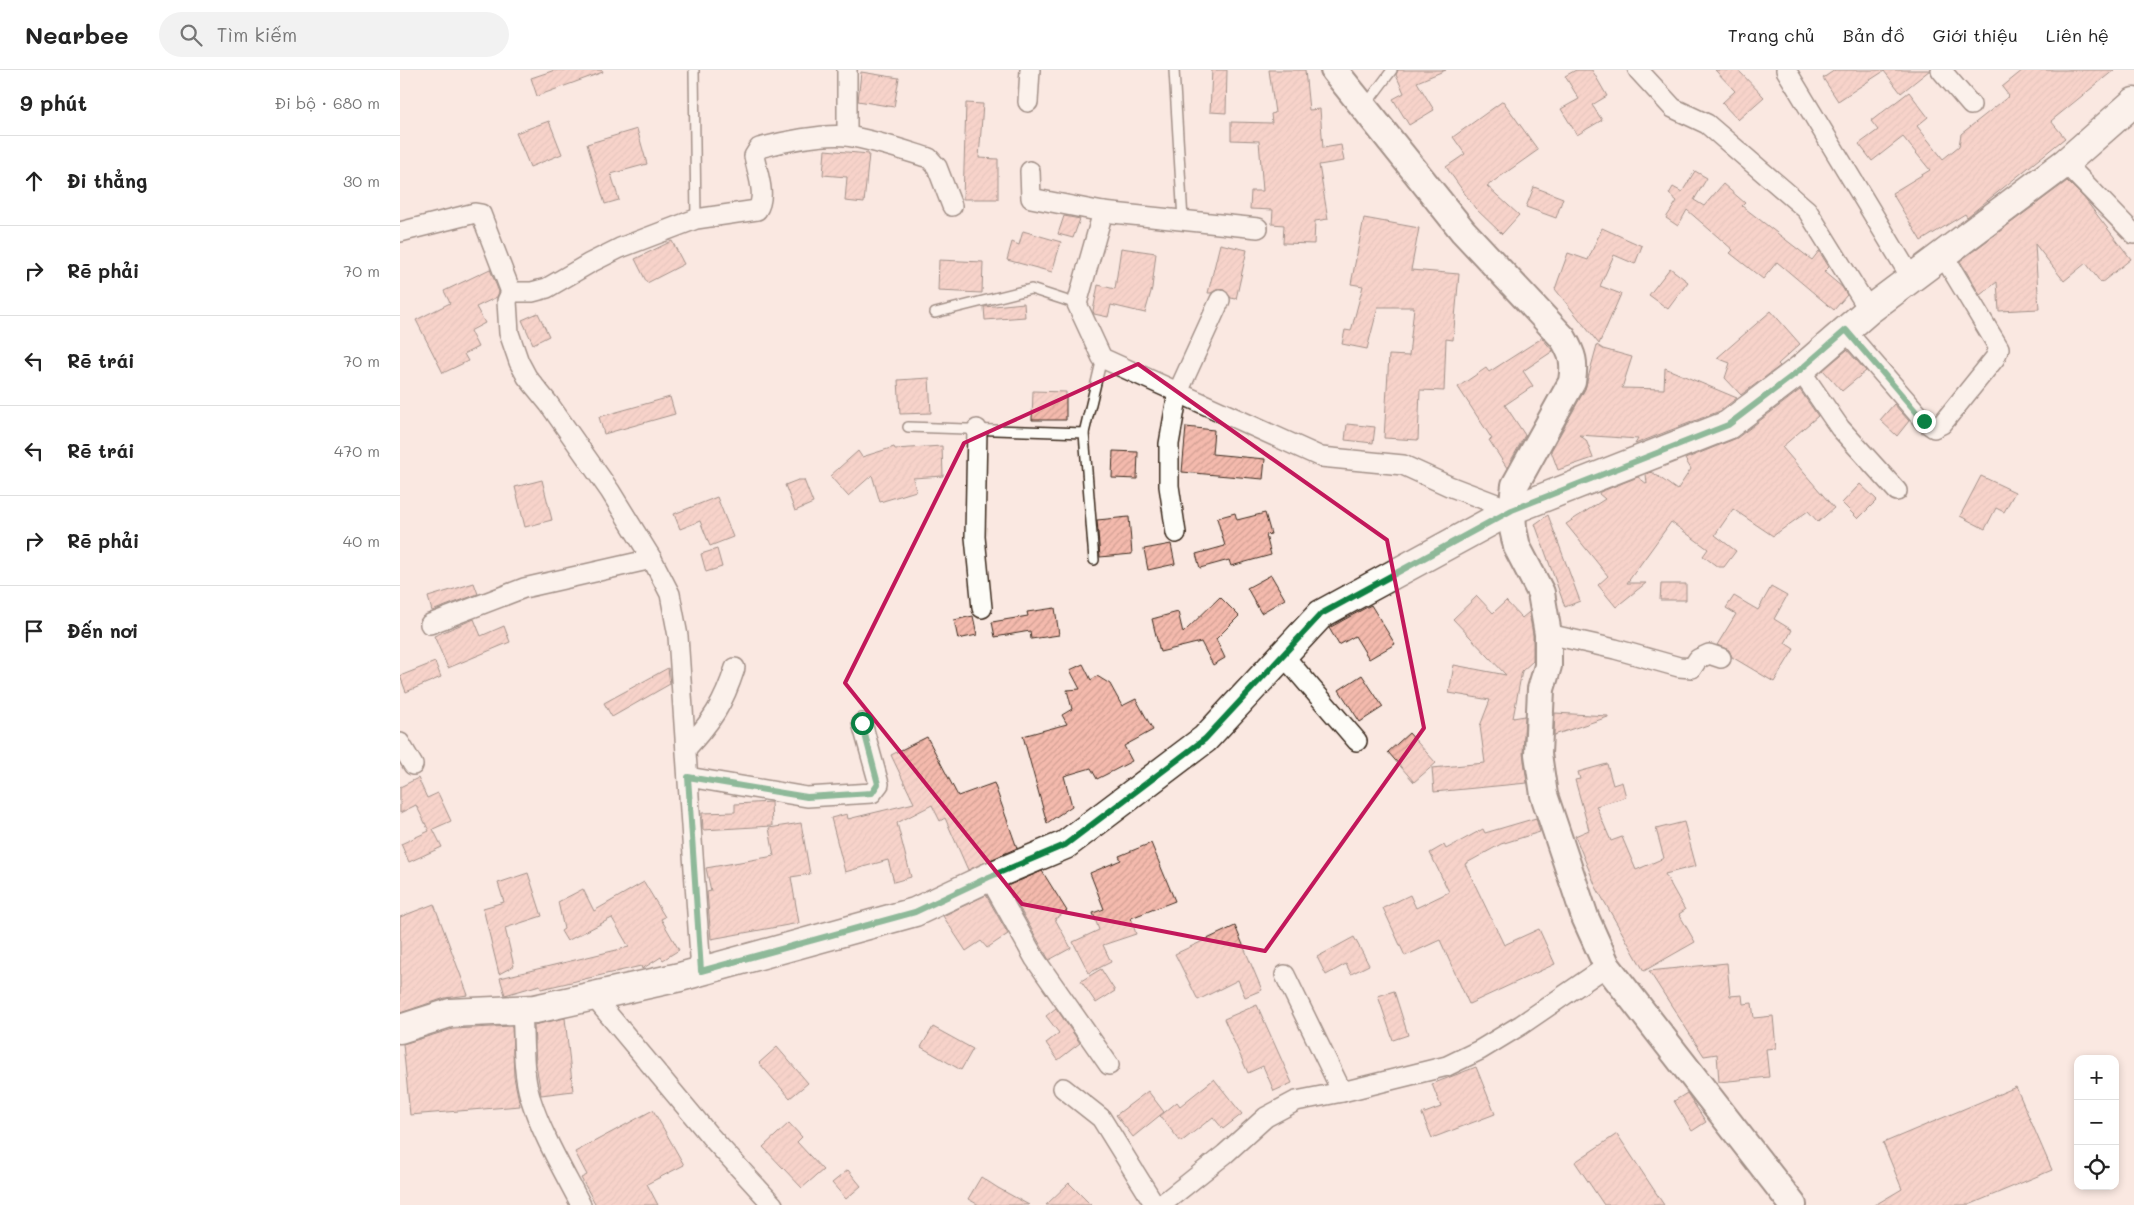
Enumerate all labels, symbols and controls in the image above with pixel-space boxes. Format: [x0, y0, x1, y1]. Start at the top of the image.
search box [159, 12, 509, 57]
text: Nearbee [25, 19, 129, 50]
icon: search [177, 21, 205, 49]
text: Tìm kiếm [217, 22, 297, 47]
text: Trang chủ [1728, 23, 1815, 47]
text: Bản đồ [1843, 23, 1904, 47]
text: Giới thiệu [1932, 23, 2018, 47]
text: Liên hệ [2046, 23, 2109, 47]
text: 9 phút [20, 89, 87, 116]
text: Đi bộ · 680 m [274, 92, 380, 113]
icon: ahead [20, 167, 48, 195]
text: Đi thẳng [67, 168, 147, 193]
text: 30 m [343, 170, 380, 191]
icon: right [20, 257, 48, 285]
text: Rẽ phải [67, 258, 139, 283]
text: 70 m [343, 260, 380, 281]
icon: left [20, 347, 48, 375]
text: Rẽ trái [67, 348, 135, 373]
text: 70 m [343, 350, 380, 371]
route end [1913, 410, 1936, 433]
icon: left [20, 437, 48, 465]
text: Rẽ trái [67, 438, 135, 463]
text: 470 m [334, 440, 380, 461]
icon: right [20, 527, 48, 555]
text: Rẽ phải [67, 528, 139, 553]
text: 40 m [343, 530, 380, 551]
icon: arrive [20, 617, 48, 645]
text: Đến nơi [67, 618, 139, 643]
route start [851, 712, 874, 735]
map controls [2074, 1055, 2119, 1190]
button: + [2074, 1055, 2119, 1100]
button: − [2074, 1100, 2119, 1145]
button: locate [2074, 1145, 2119, 1190]

